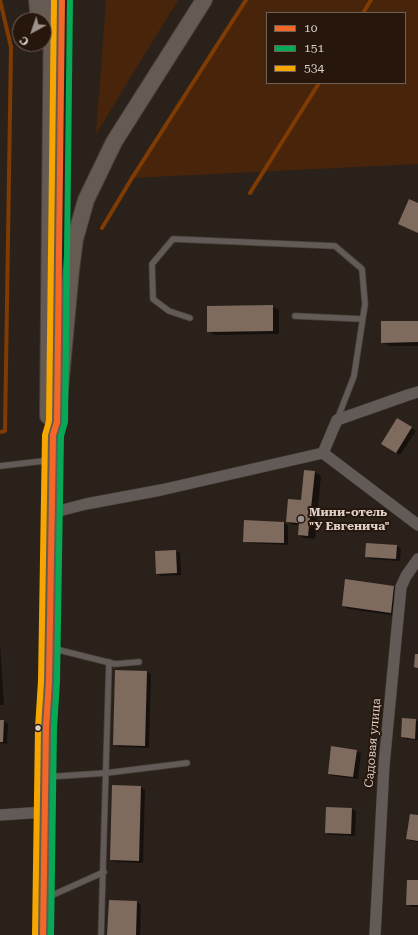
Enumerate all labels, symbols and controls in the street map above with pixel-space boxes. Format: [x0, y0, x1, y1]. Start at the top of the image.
north arrow [12, 12, 52, 52]
legend [266, 12, 406, 84]
text: 10 [304, 21, 317, 35]
text: С [17, 33, 32, 48]
text: 151 [304, 41, 324, 55]
text: 534 [304, 61, 324, 75]
place label: Мини-отель "У Евгенича" [309, 505, 390, 533]
marker: Мини-отель "У Евгенича" [296, 514, 306, 524]
street label: Садовая улица [362, 698, 384, 788]
unlabelled marker [33, 723, 43, 733]

